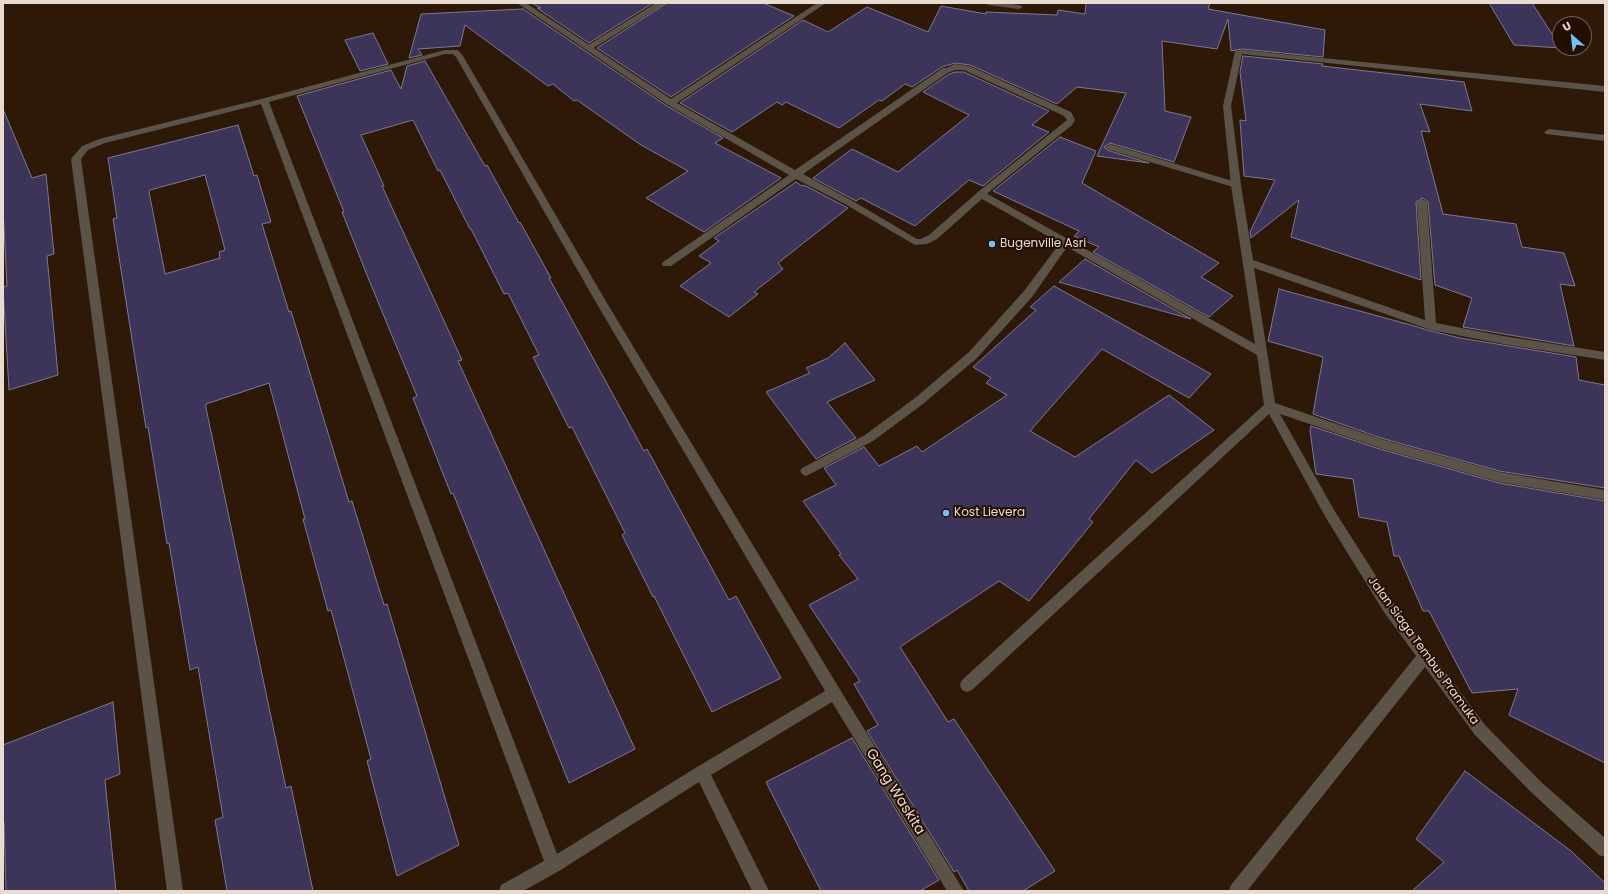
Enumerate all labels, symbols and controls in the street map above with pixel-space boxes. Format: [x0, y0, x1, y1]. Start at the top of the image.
north arrow [1552, 16, 1592, 56]
text: U [1560, 17, 1574, 35]
place label: Bugenville Asri [1000, 237, 1086, 251]
marker: Bugenville Asri [987, 239, 997, 249]
place label: Kost Lievera [954, 506, 1025, 520]
marker: Kost Lievera [941, 508, 951, 518]
street label: Jalan Siaga Tembus Pramuka [1364, 574, 1482, 728]
street label: Gang Waskita [862, 746, 928, 838]

